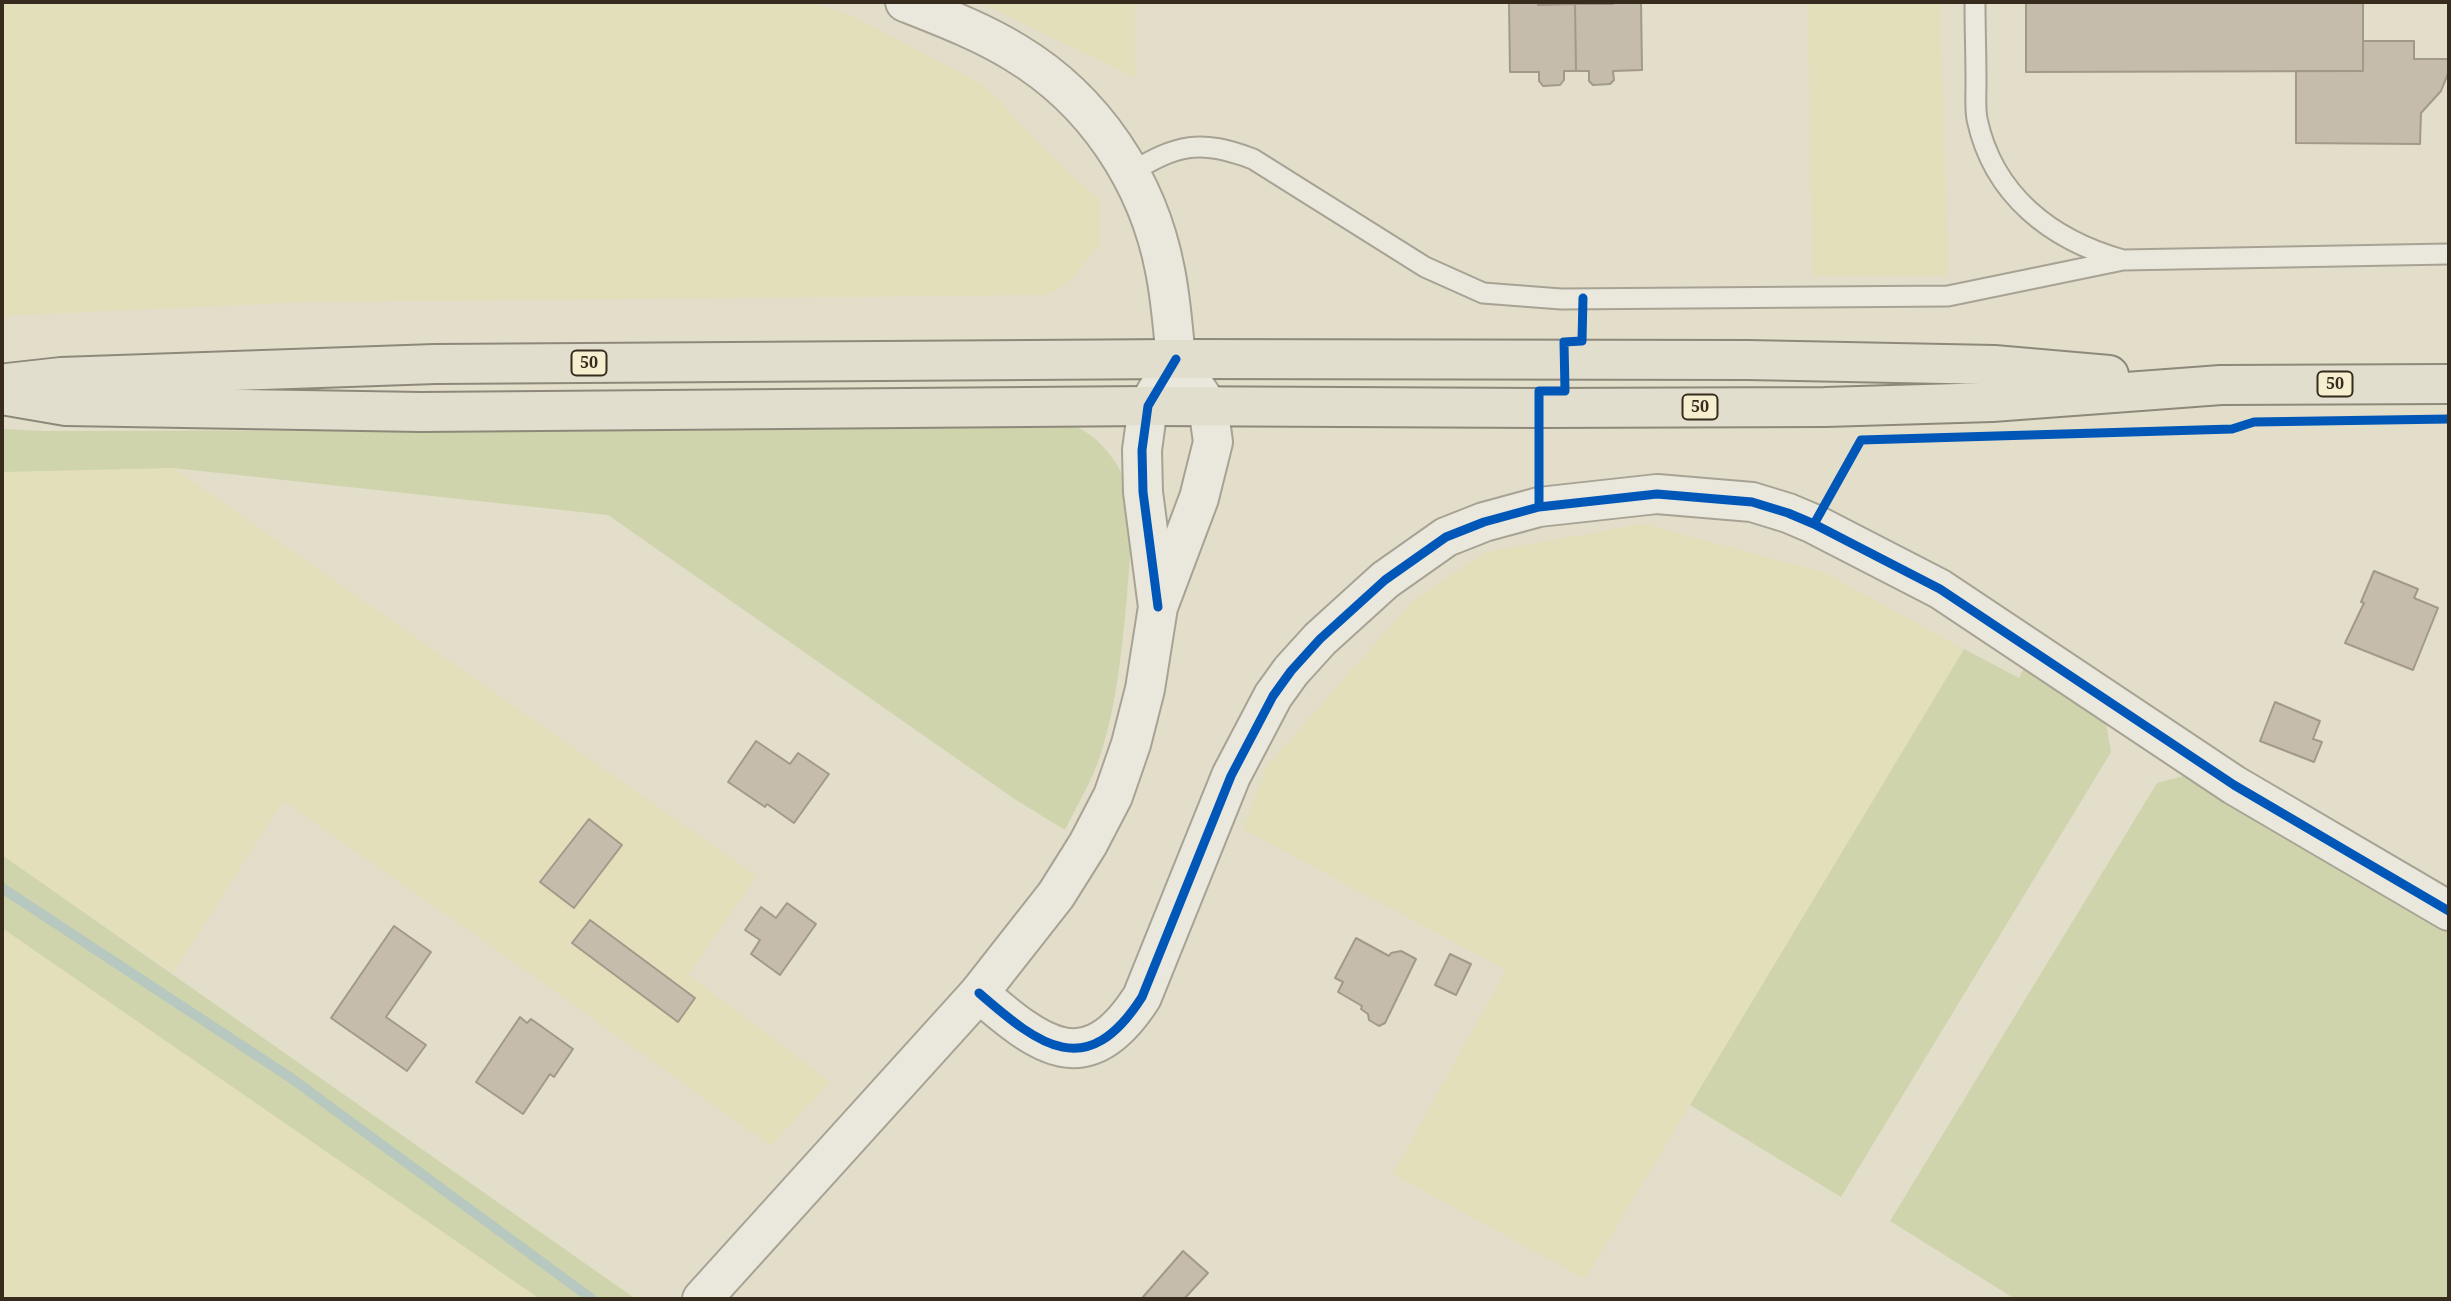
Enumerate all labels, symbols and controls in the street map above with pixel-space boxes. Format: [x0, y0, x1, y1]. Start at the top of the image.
road number: 50 [572, 350, 606, 376]
road number: 50 [2318, 372, 2352, 396]
road number: 50 [1682, 394, 1718, 420]

